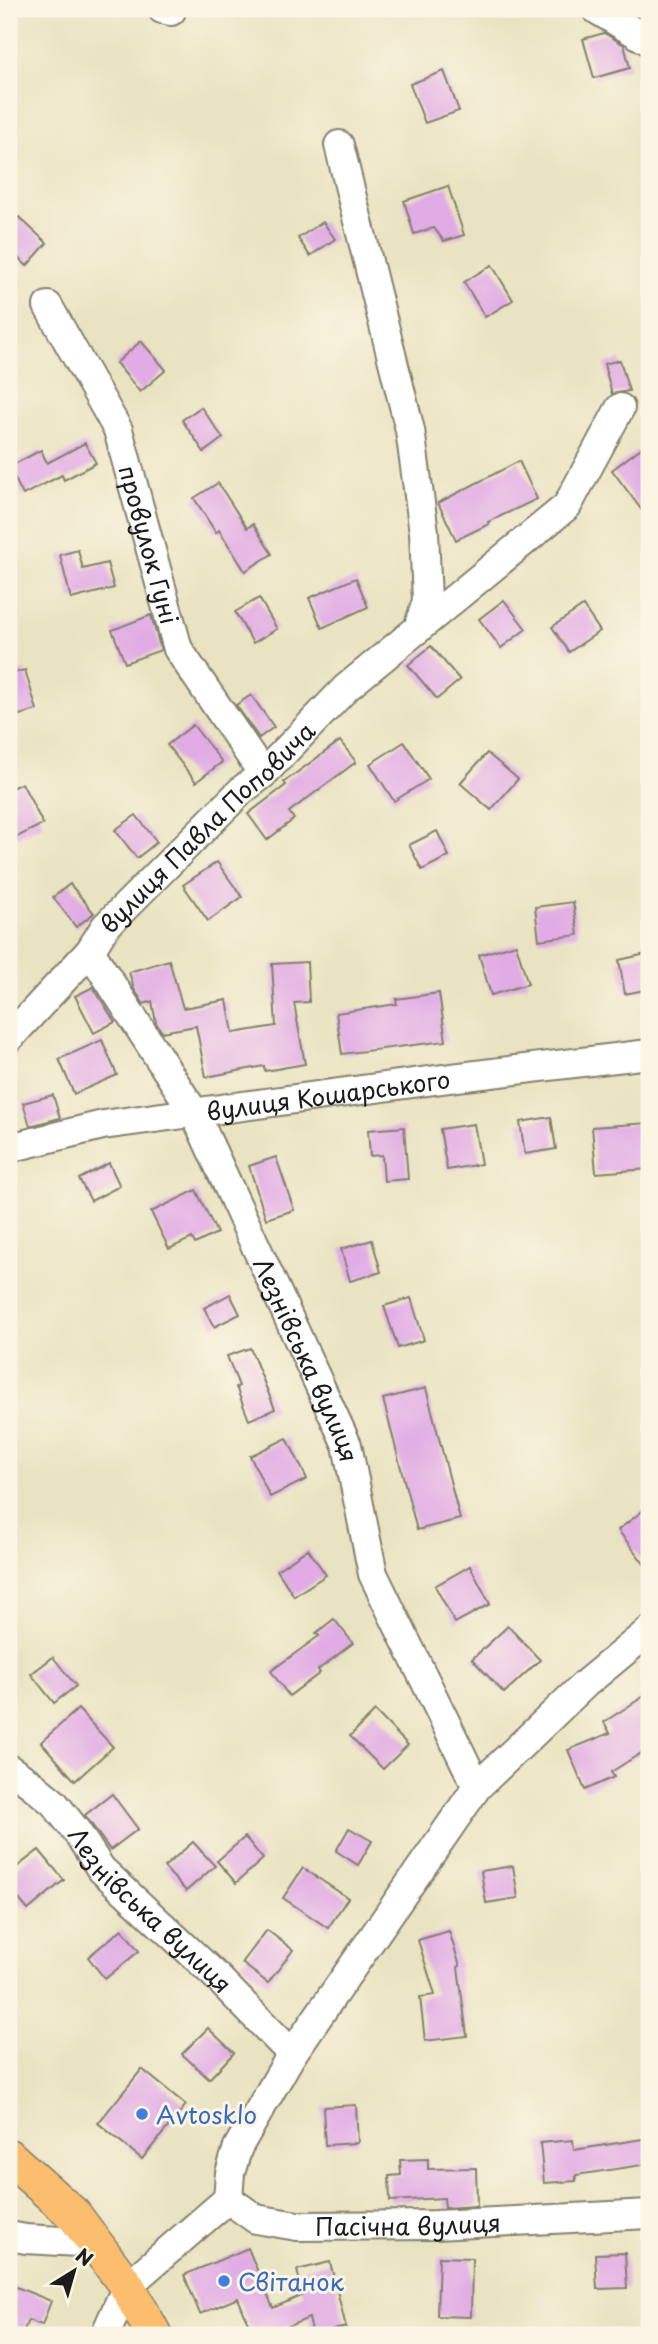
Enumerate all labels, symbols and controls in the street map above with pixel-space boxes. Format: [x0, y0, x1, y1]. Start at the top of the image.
street label: провулок Гуні [110, 461, 188, 628]
street label: вулиця Павла Поповича [91, 713, 323, 941]
street label: вулиця Кошарського [204, 1060, 452, 1129]
street label: Лезнівська вулиця [245, 1251, 368, 1465]
street label: Лезнівська вулиця [60, 1820, 241, 2001]
place label: Avtosklo [156, 2096, 257, 2132]
marker: Avtosklo [134, 2106, 150, 2122]
street label: Пасічна вулиця [315, 2204, 502, 2244]
north arrow [38, 2236, 108, 2306]
text: N [70, 2241, 99, 2272]
place label: Світанок [238, 2263, 345, 2299]
marker: Світанок [216, 2273, 232, 2289]

